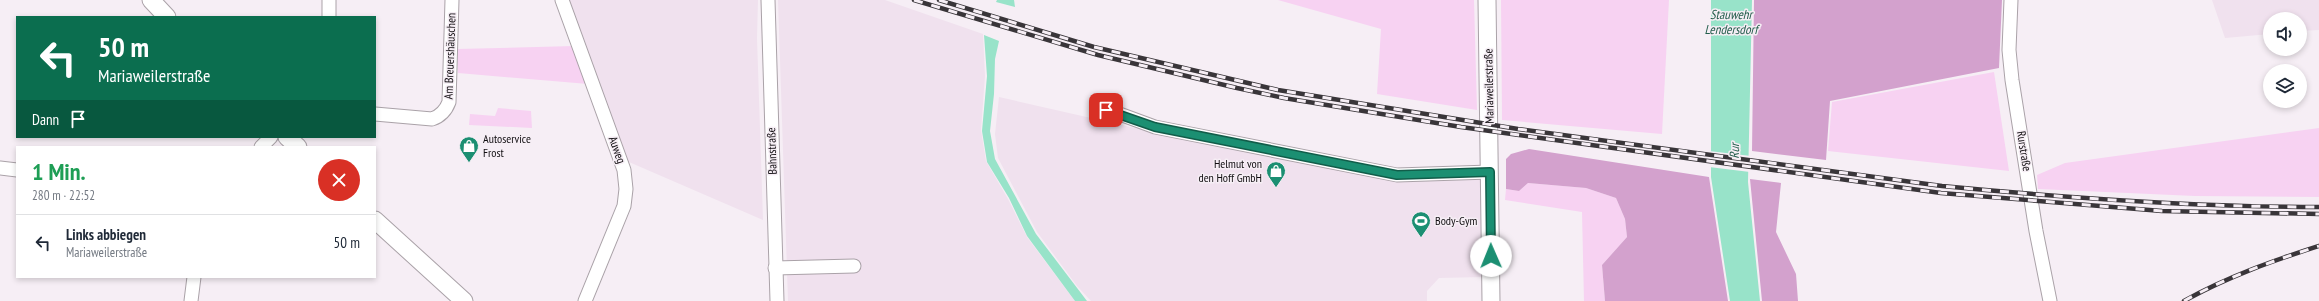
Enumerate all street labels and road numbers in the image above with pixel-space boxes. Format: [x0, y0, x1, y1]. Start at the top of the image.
street label: Am Breuershäuschen [440, 12, 459, 99]
street label: Mariaweilerstraße [1480, 48, 1497, 124]
street label: Bahnstraße [763, 127, 780, 175]
street label: Rurstraße [2014, 130, 2035, 172]
street label: Auweg [606, 134, 629, 166]

